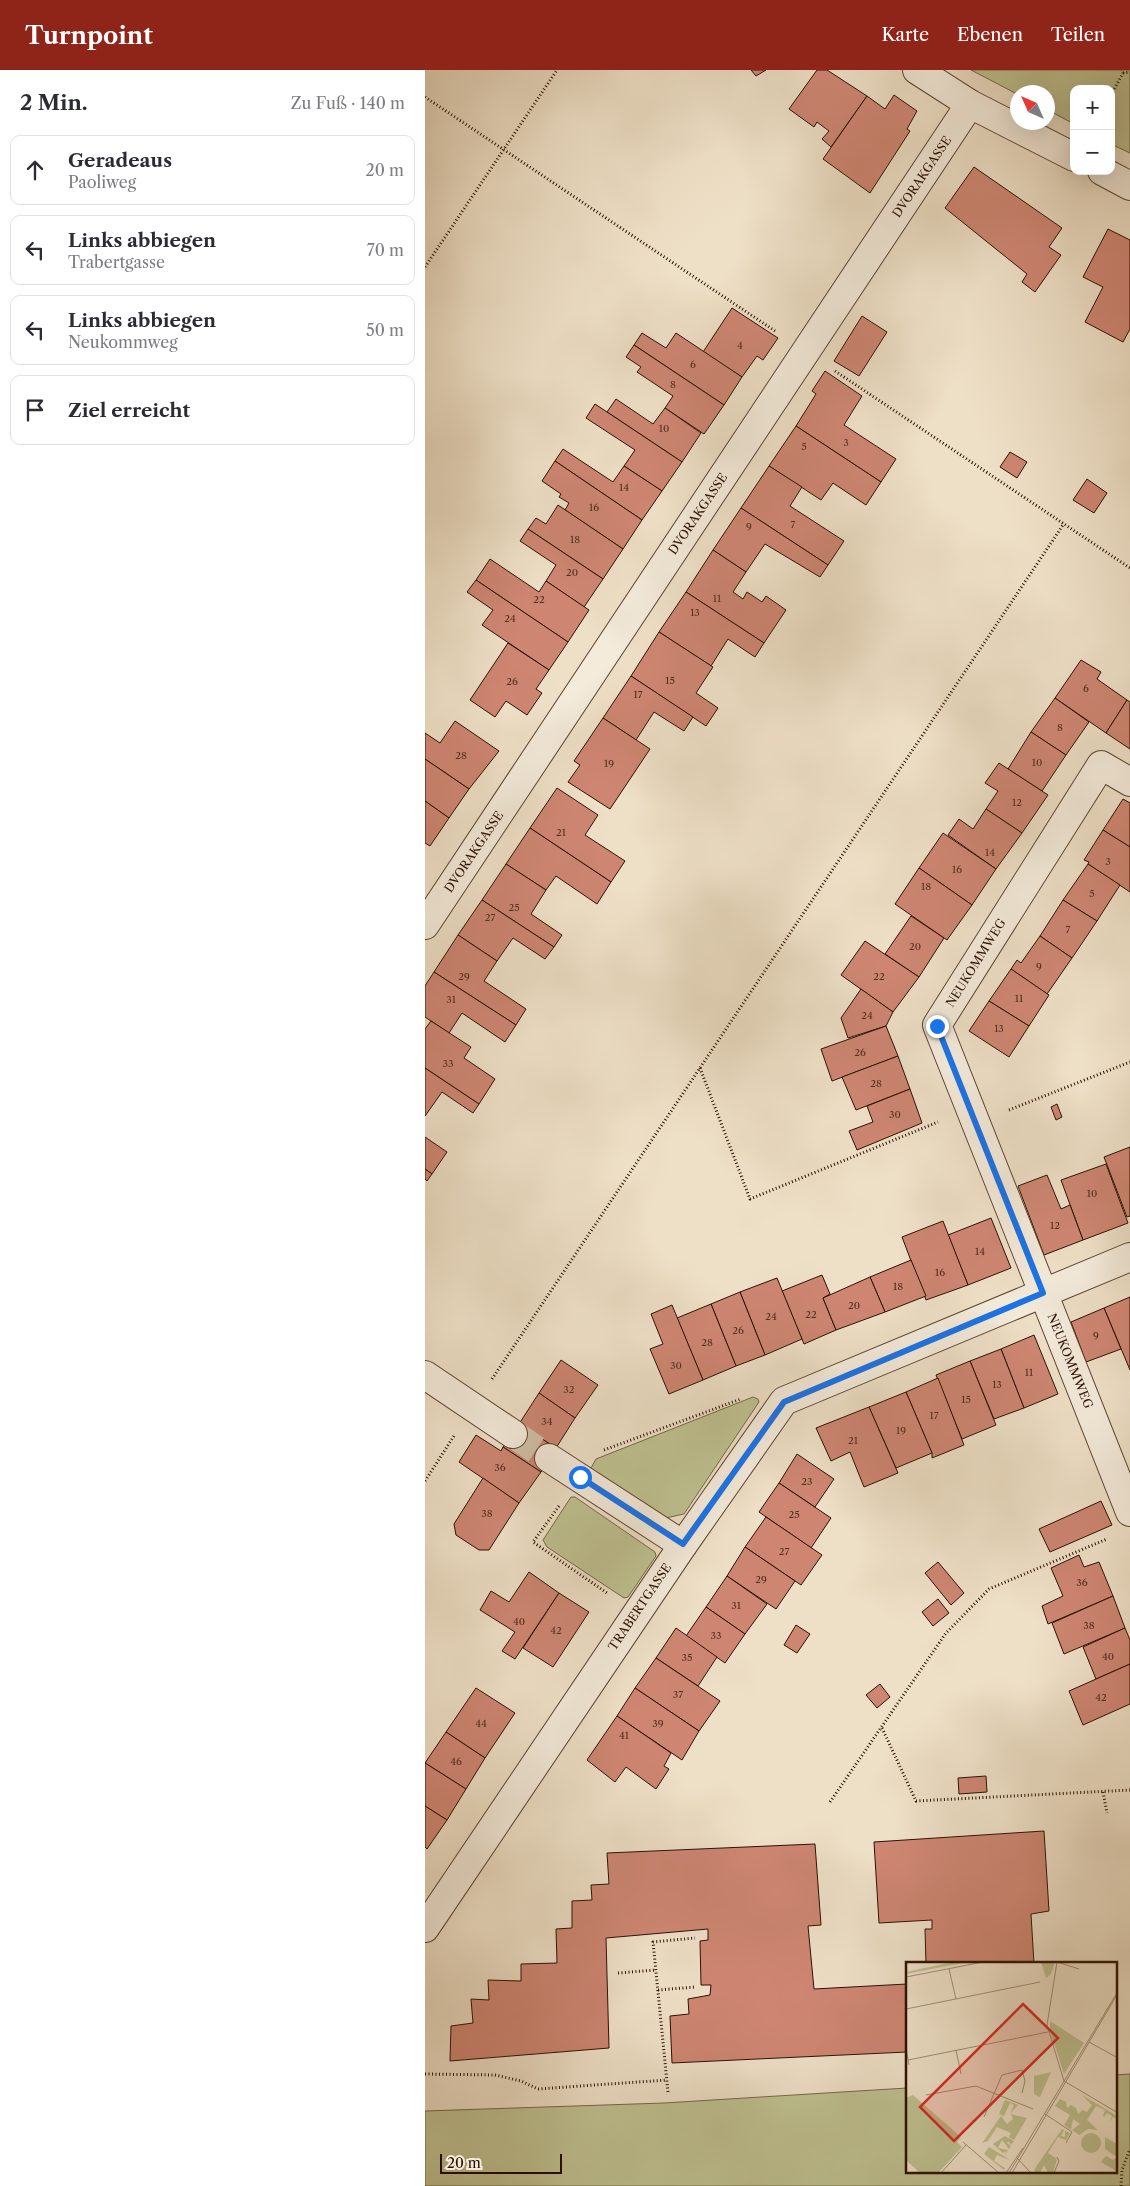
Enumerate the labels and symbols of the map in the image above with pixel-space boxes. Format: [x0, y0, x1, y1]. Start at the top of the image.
north arrow [1010, 85, 1055, 130]
street label: DVORAKGASSE [889, 133, 954, 220]
house number: 4 [737, 339, 743, 352]
house number: 6 [690, 358, 696, 371]
house number: 8 [670, 378, 676, 391]
house number: 10 [659, 422, 669, 435]
house number: 3 [843, 436, 849, 449]
house number: 5 [801, 440, 807, 453]
street label: DVORAKGASSE [665, 470, 730, 557]
house number: 14 [619, 481, 629, 494]
house number: 16 [589, 501, 599, 514]
house number: 7 [791, 518, 796, 531]
house number: 9 [746, 520, 752, 533]
house number: 18 [570, 533, 580, 546]
house number: 20 [566, 566, 578, 579]
house number: 11 [713, 592, 722, 605]
house number: 22 [533, 593, 545, 606]
house number: 13 [690, 606, 700, 619]
house number: 24 [504, 612, 516, 625]
house number: 15 [665, 674, 675, 687]
house number: 26 [506, 675, 518, 688]
house number: 6 [1083, 682, 1089, 695]
house number: 17 [633, 688, 643, 701]
house number: 8 [1057, 721, 1063, 734]
house number: 28 [455, 749, 467, 762]
house number: 10 [1032, 756, 1042, 769]
house number: 19 [604, 757, 614, 770]
house number: 12 [1012, 796, 1022, 809]
street label: DVORAKGASSE [441, 808, 506, 895]
house number: 21 [556, 826, 567, 839]
house number: 14 [985, 846, 995, 859]
house number: 3 [1105, 855, 1111, 868]
house number: 16 [952, 863, 962, 876]
house number: 18 [921, 880, 931, 893]
house number: 5 [1089, 887, 1095, 900]
house number: 25 [508, 901, 520, 914]
house number: 27 [485, 911, 495, 924]
street label: NEUKOMMWEG [942, 916, 1009, 1010]
house number: 7 [1066, 923, 1071, 936]
house number: 20 [909, 940, 921, 953]
house number: 9 [1036, 960, 1042, 973]
house number: 29 [458, 970, 470, 983]
house number: 22 [873, 970, 885, 983]
house number: 11 [1015, 992, 1024, 1005]
house number: 31 [446, 993, 457, 1006]
house number: 24 [861, 1009, 873, 1022]
route end [926, 1015, 949, 1038]
house number: 13 [994, 1022, 1004, 1035]
house number: 26 [854, 1046, 866, 1059]
house number: 33 [442, 1057, 454, 1070]
house number: 28 [870, 1077, 882, 1090]
house number: 30 [889, 1108, 901, 1121]
house number: 10 [1087, 1187, 1097, 1200]
house number: 12 [1050, 1219, 1060, 1232]
house number: 14 [975, 1245, 985, 1258]
house number: 16 [935, 1266, 945, 1279]
house number: 18 [893, 1280, 903, 1293]
house number: 20 [848, 1299, 860, 1312]
house number: 22 [805, 1308, 817, 1321]
house number: 24 [765, 1310, 777, 1323]
street label: NEUKOMMWEG [1045, 1311, 1097, 1411]
house number: 26 [732, 1324, 744, 1337]
house number: 9 [1093, 1329, 1099, 1342]
house number: 28 [701, 1336, 713, 1349]
house number: 30 [670, 1359, 682, 1372]
house number: 11 [1025, 1366, 1034, 1379]
house number: 13 [992, 1378, 1002, 1391]
house number: 32 [563, 1383, 575, 1396]
house number: 15 [961, 1393, 971, 1406]
house number: 17 [929, 1409, 939, 1422]
house number: 34 [541, 1415, 553, 1428]
house number: 19 [896, 1424, 906, 1437]
house number: 21 [848, 1434, 859, 1447]
house number: 36 [494, 1461, 506, 1474]
route start [569, 1466, 592, 1489]
house number: 23 [801, 1475, 813, 1488]
house number: 38 [481, 1507, 493, 1520]
house number: 25 [788, 1508, 800, 1521]
house number: 27 [779, 1545, 789, 1558]
street label: TRABERTGASSE [605, 1560, 674, 1653]
house number: 29 [755, 1573, 767, 1586]
house number: 36 [1076, 1576, 1088, 1589]
house number: 31 [731, 1599, 742, 1612]
house number: 40 [513, 1615, 525, 1628]
house number: 38 [1083, 1619, 1095, 1632]
house number: 42 [550, 1624, 562, 1637]
house number: 33 [710, 1629, 722, 1642]
house number: 40 [1102, 1650, 1114, 1663]
house number: 35 [682, 1651, 692, 1664]
house number: 37 [673, 1688, 683, 1701]
house number: 42 [1095, 1691, 1107, 1704]
house number: 44 [475, 1717, 487, 1730]
house number: 39 [652, 1717, 664, 1730]
house number: 41 [619, 1729, 630, 1742]
house number: 46 [450, 1755, 462, 1768]
inset map [906, 1962, 1117, 2174]
scale bar [440, 2151, 563, 2174]

